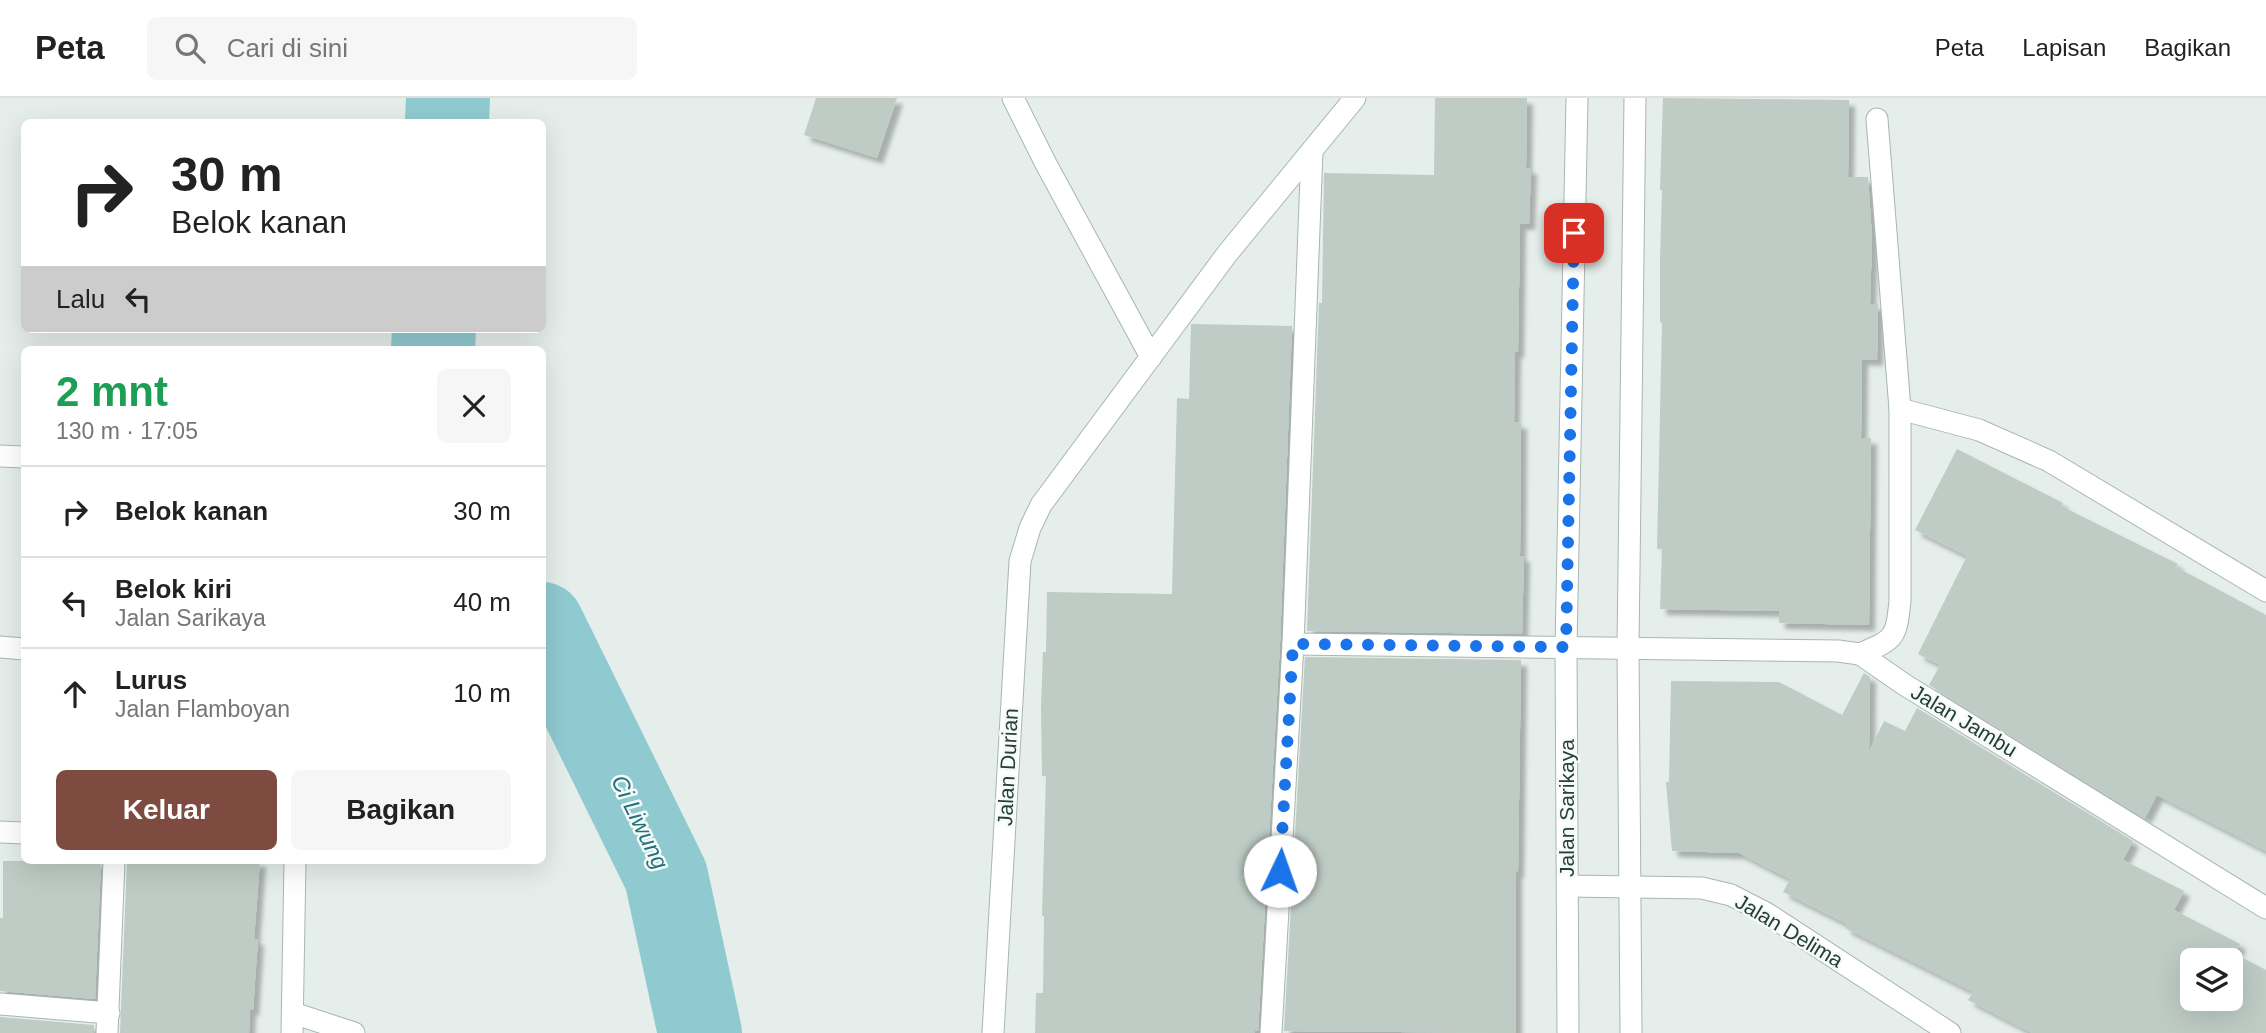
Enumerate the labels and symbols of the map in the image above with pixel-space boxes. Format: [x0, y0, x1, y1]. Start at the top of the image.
pin [1544, 203, 1604, 263]
street label: Jalan Jambu [1907, 680, 2021, 761]
street label: Jalan Durian [993, 707, 1022, 826]
street label: Jalan Sarikaya [1555, 739, 1578, 877]
water label: Ci Liwung [606, 771, 674, 873]
position arrow [1243, 834, 1317, 908]
street label: Jalan Delima [1731, 889, 1847, 972]

